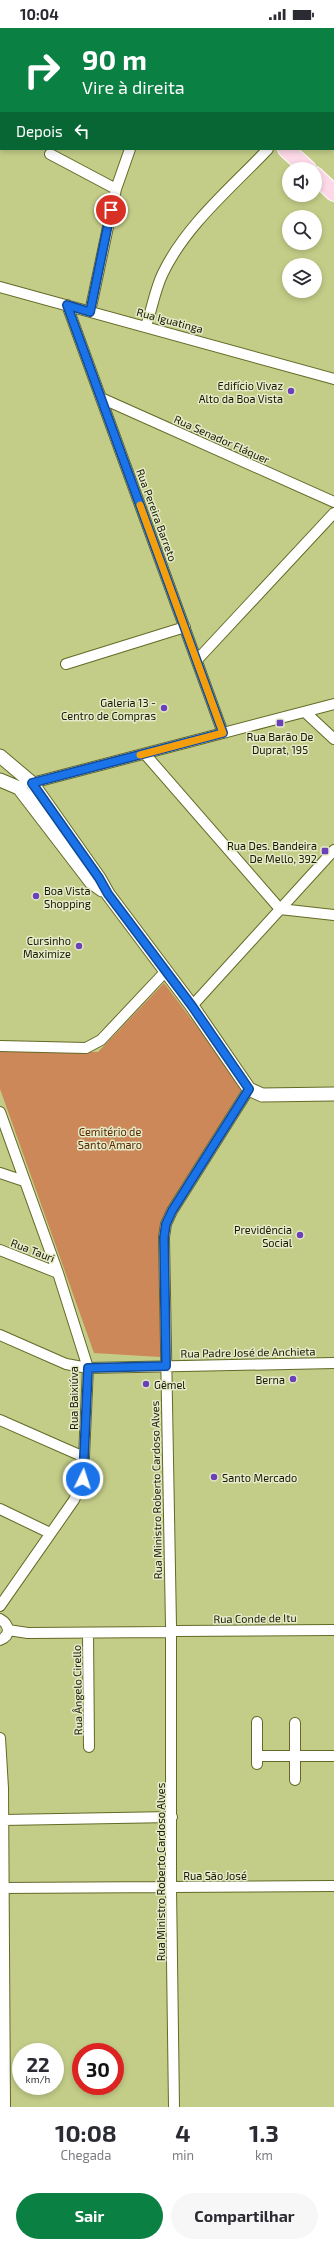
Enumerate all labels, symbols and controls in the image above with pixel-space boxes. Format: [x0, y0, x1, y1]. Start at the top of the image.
text: 10:04 [20, 5, 59, 23]
text: 90 m [82, 42, 147, 76]
icon: right [16, 44, 68, 96]
text: Vire à direita [82, 76, 185, 98]
icon: left [71, 120, 93, 142]
text: Depois [16, 122, 63, 140]
map controls [282, 162, 322, 298]
button: sound [282, 162, 322, 202]
pin [94, 193, 128, 227]
icon: arrive [100, 199, 122, 221]
button: search [282, 210, 322, 250]
button: layers [282, 258, 322, 298]
street label: Rua Iguatinga [135, 305, 205, 335]
place label: Edifício Vivaz Alto da Boa Vista [199, 379, 283, 405]
marker: Edifício Vivaz Alto da Boa Vista [286, 386, 296, 396]
street label: Rua Senador Fláquer [172, 412, 272, 466]
street label: Rua Pereira Barreto [134, 467, 180, 563]
place label: Galeria 13 - Centro de Compras [61, 696, 156, 722]
marker: Galeria 13 - Centro de Compras [159, 703, 169, 713]
marker: Rua Barão De Duprat, 195 [275, 718, 285, 728]
place label: Rua Barão De Duprat, 195 [247, 730, 313, 756]
place label: Rua Des. Bandeira De Mello, 392 [227, 839, 317, 865]
marker: Rua Des. Bandeira De Mello, 392 [320, 846, 330, 856]
place label: Boa Vista Shopping [44, 884, 91, 910]
marker: Boa Vista Shopping [31, 891, 41, 901]
place label: Cursinho Maximize [23, 934, 71, 960]
marker: Cursinho Maximize [74, 941, 84, 951]
park label: Cemitério de Santo Amaro [78, 1125, 142, 1151]
place label: Previdência Social [234, 1223, 293, 1249]
marker: Previdência Social [295, 1230, 305, 1240]
street label: Rua Tauri [9, 1236, 57, 1264]
street label: Rua Padre José de Anchieta [180, 1344, 316, 1360]
street label: Rua Baixiúva [67, 1366, 80, 1430]
place label: Berna [255, 1373, 285, 1386]
marker: Berna [288, 1374, 298, 1384]
place label: Gêmel [154, 1378, 186, 1391]
marker: Gêmel [141, 1379, 151, 1389]
street label: Rua Ministro Roberto Cardoso Alves [148, 1400, 164, 1579]
position arrow [62, 1458, 104, 1500]
place label: Santo Mercado [222, 1471, 297, 1484]
marker: Santo Mercado [209, 1472, 219, 1482]
street label: Rua Conde de Itu [213, 1611, 297, 1625]
street label: Rua Ângelo Cirello [70, 1645, 84, 1735]
street label: Rua Ministro Roberto Cardoso Alves [154, 1782, 167, 1961]
street label: Rua São José [183, 1869, 247, 1882]
speed limit sign: 30 [72, 2043, 124, 2095]
text: 22 [26, 2052, 50, 2076]
text: km/h [26, 2073, 50, 2085]
text: 10:08 [55, 2118, 117, 2147]
text: 4 [175, 2118, 191, 2147]
text: 1.3 [249, 2118, 279, 2147]
text: Chegada [61, 2147, 111, 2163]
text: min [172, 2147, 194, 2163]
text: km [255, 2147, 273, 2163]
button: Sair [16, 2193, 163, 2239]
button: Compartilhar [171, 2193, 318, 2239]

